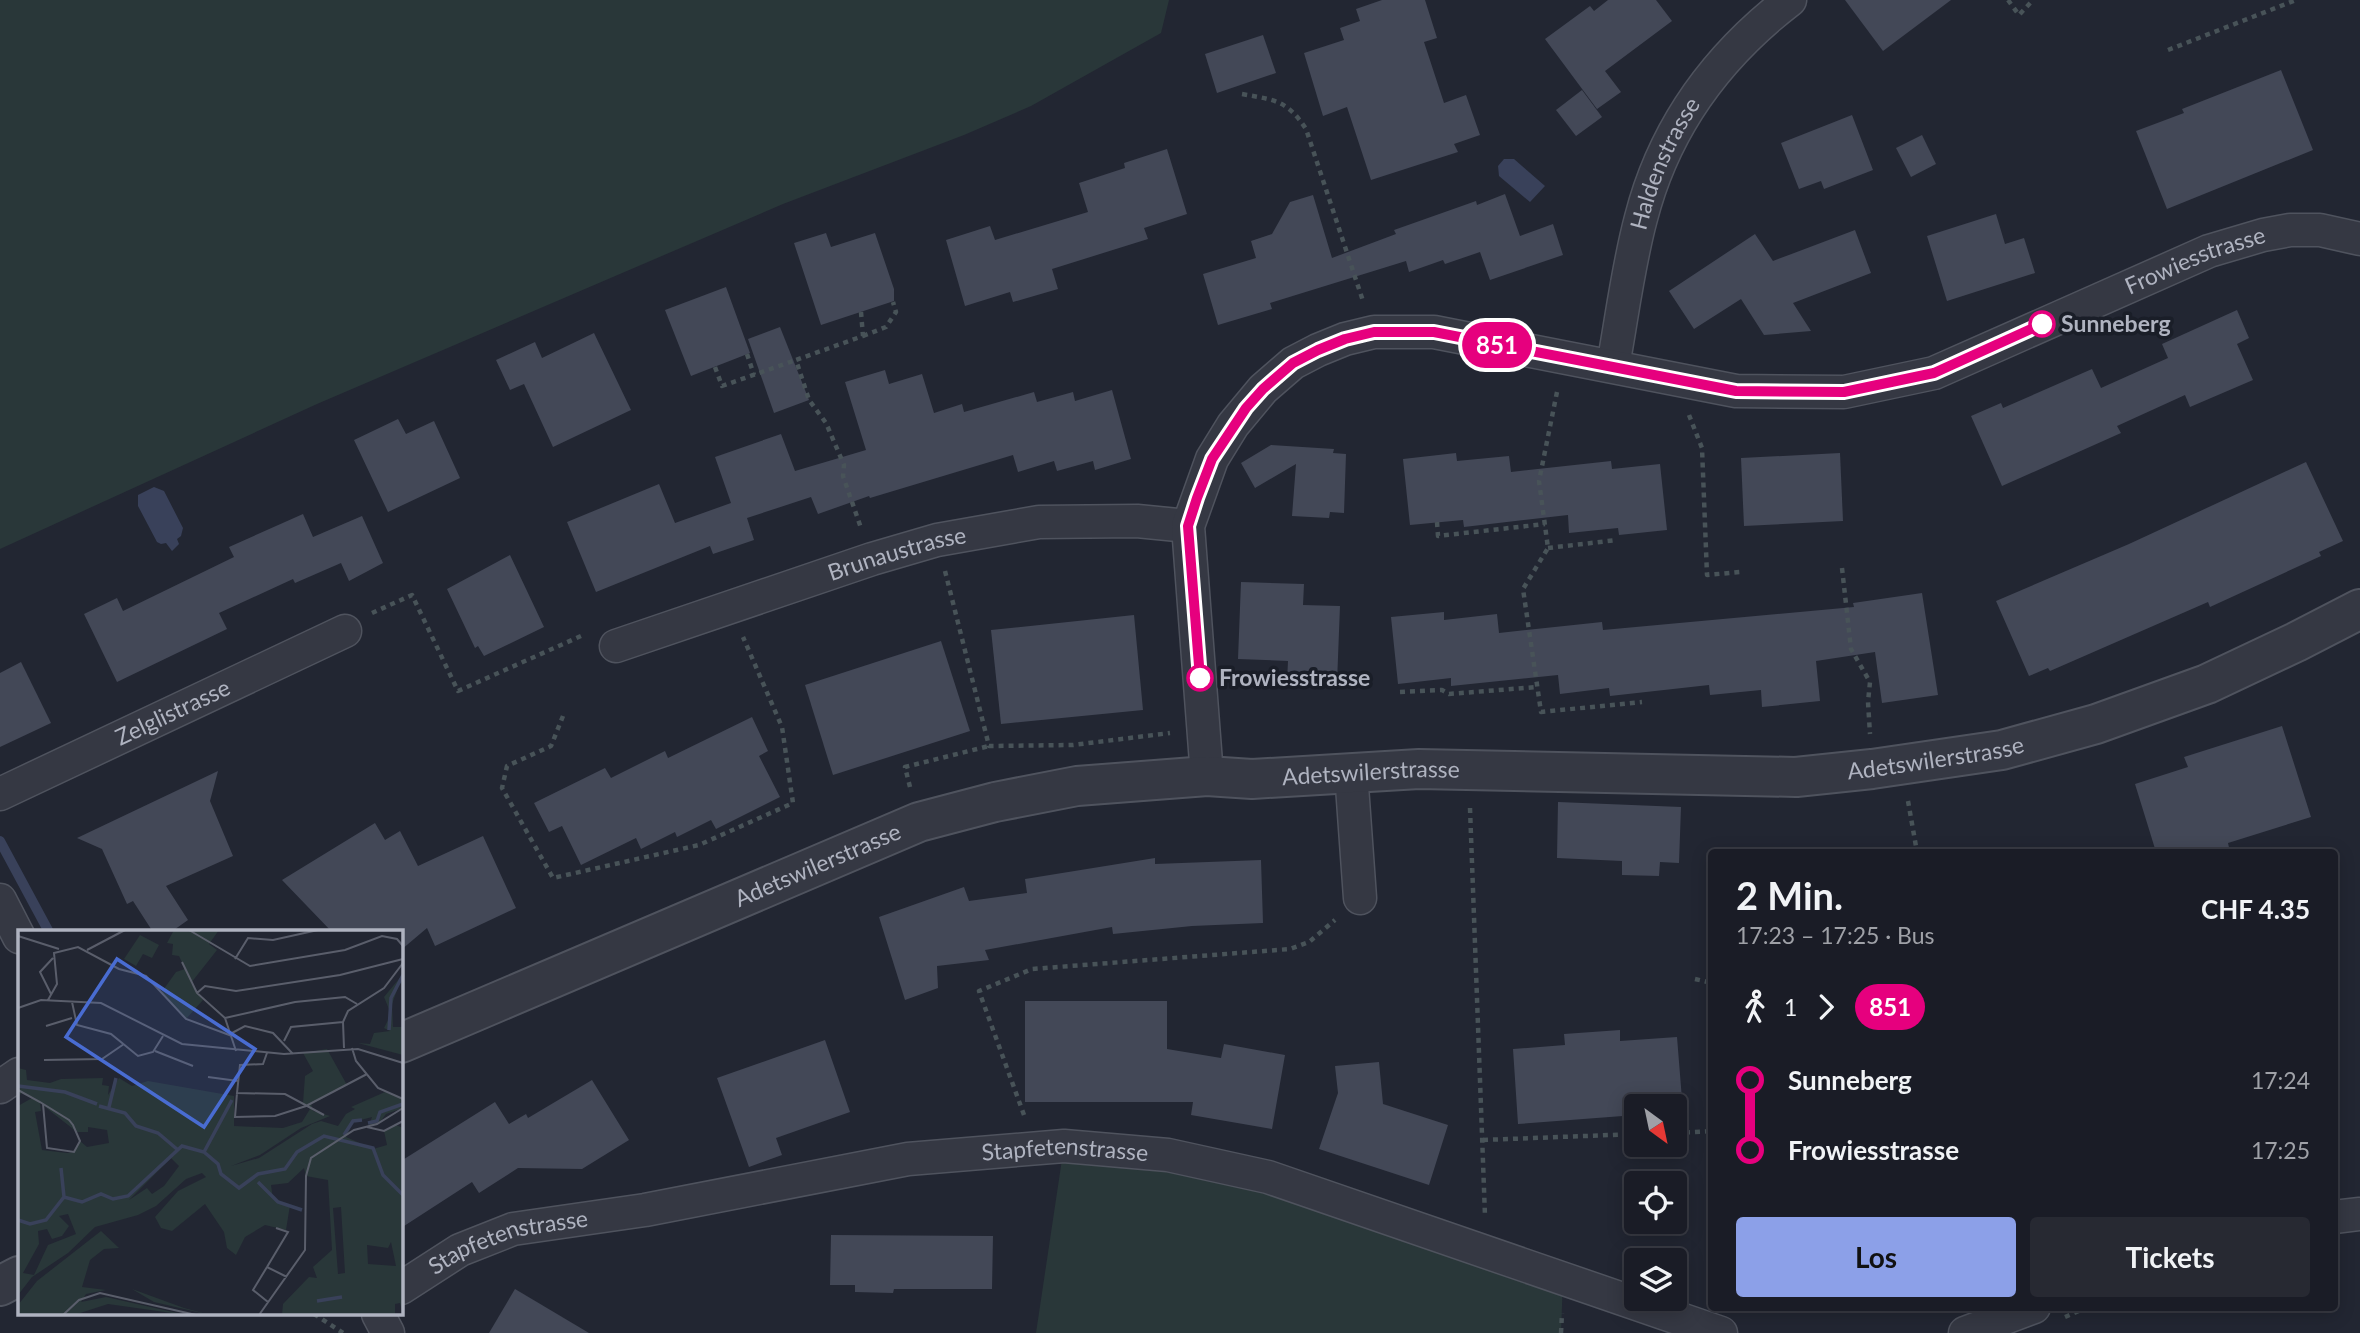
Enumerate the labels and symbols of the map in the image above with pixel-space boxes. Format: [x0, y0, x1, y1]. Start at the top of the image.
street label: Haldenstrasse [1624, 92, 1705, 233]
street label: Frowiesstrasse [2120, 220, 2268, 300]
place label: Sunneberg [2061, 309, 2171, 337]
marker: Sunneberg [2029, 311, 2055, 337]
line badge: 851 [1457, 322, 1537, 368]
street label: Brunaustrasse [824, 520, 968, 586]
place label: Frowiesstrasse [1219, 663, 1370, 691]
marker: Frowiesstrasse [1187, 665, 1213, 691]
street label: Zelglistrasse [110, 672, 234, 751]
street label: Adetswilerstrasse [1846, 730, 2027, 785]
street label: Adetswilerstrasse [1281, 754, 1460, 790]
street label: Adetswilerstrasse [730, 817, 905, 912]
inset map [18, 930, 402, 1316]
north arrow [1624, 1094, 1687, 1157]
street label: Stapfetenstrasse [980, 1131, 1150, 1166]
street label: Stapfetenstrasse [423, 1203, 590, 1280]

